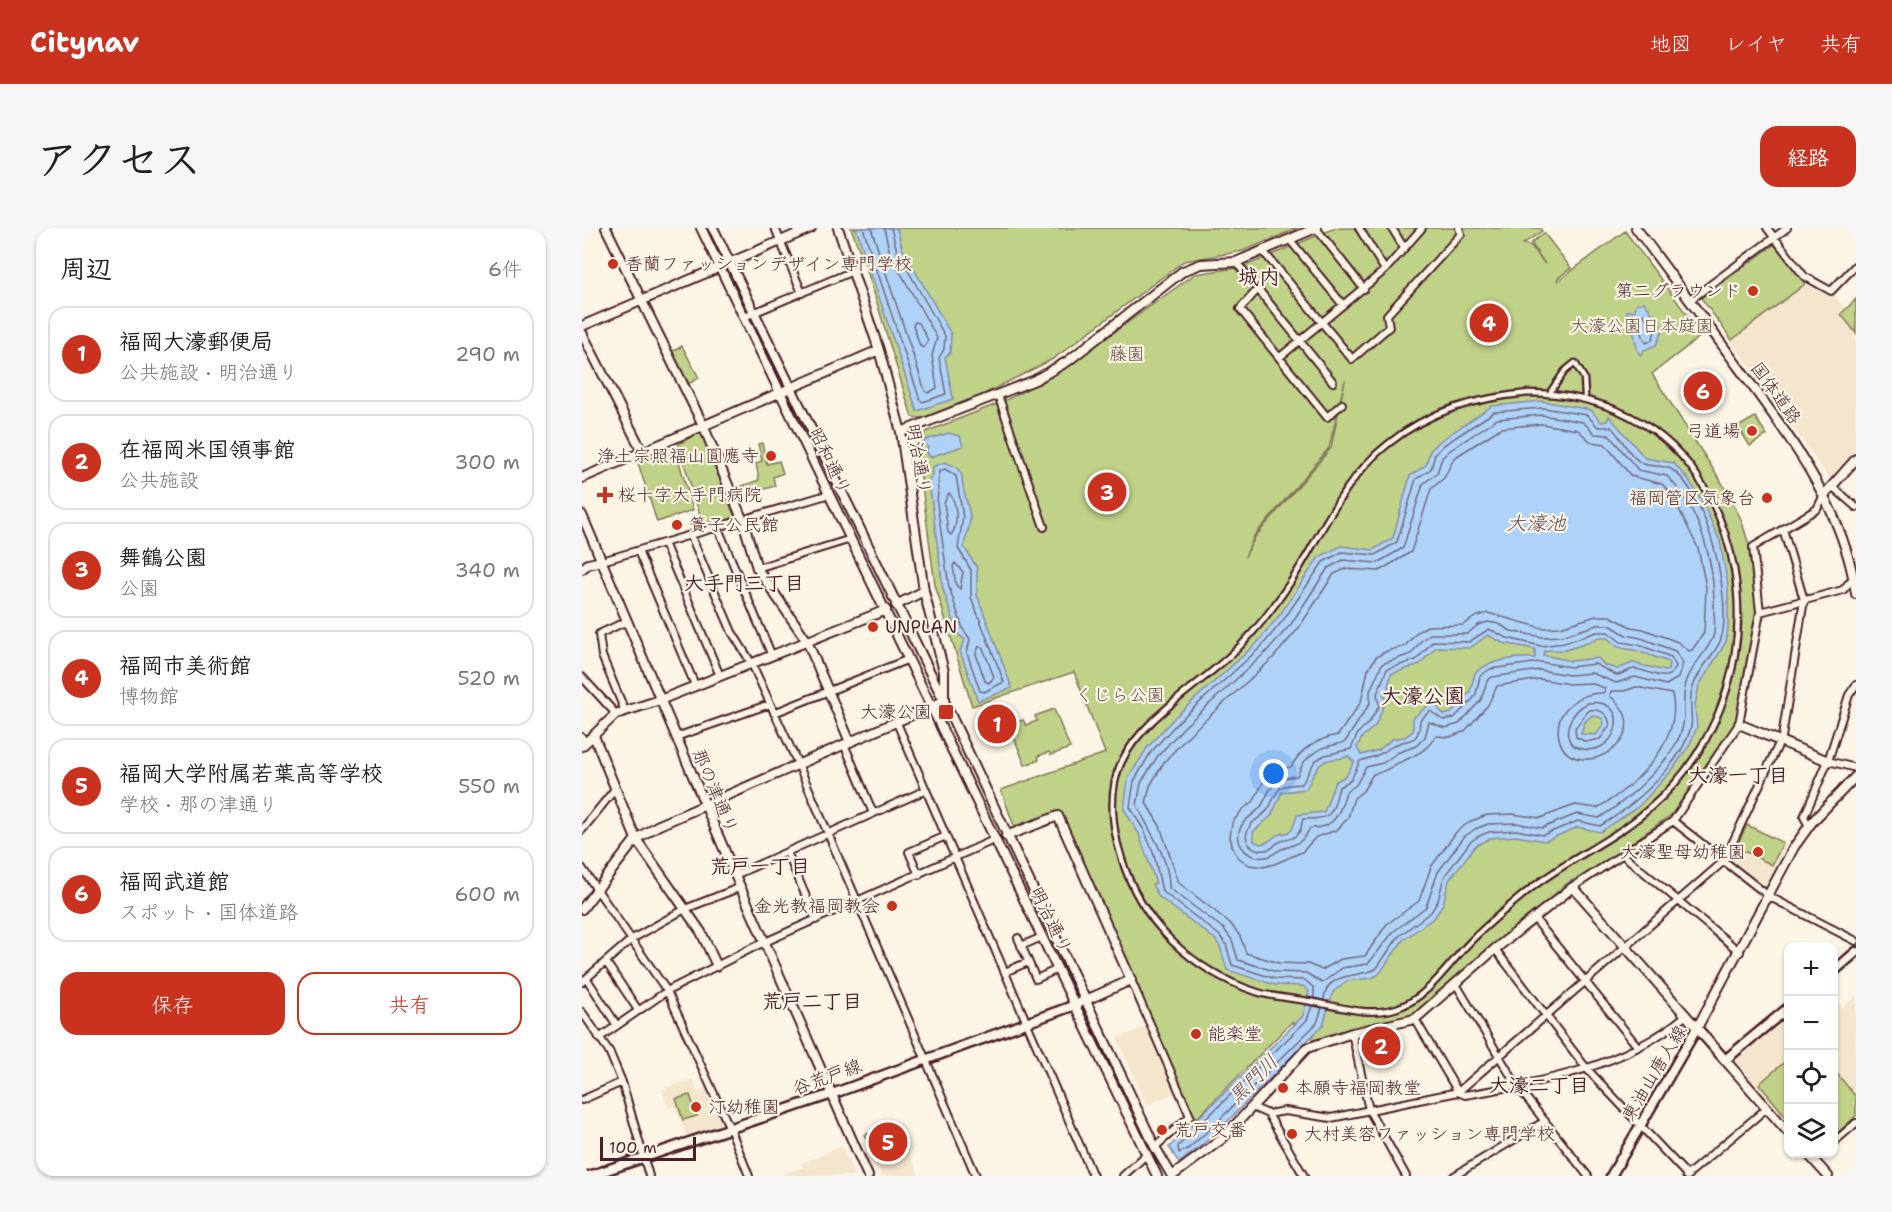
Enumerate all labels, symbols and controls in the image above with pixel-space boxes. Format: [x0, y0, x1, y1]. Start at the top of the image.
text: Citynav [30, 23, 139, 61]
text: 地図 [1650, 30, 1692, 58]
text: レイヤ [1725, 30, 1787, 58]
text: 共有 [1820, 30, 1862, 58]
button: 経路 [1760, 126, 1856, 187]
text: アクセス [36, 131, 201, 187]
text: 周辺 [60, 251, 112, 286]
place label: 香蘭ファッションデザイン専門学校 [625, 252, 912, 276]
text: 6件 [488, 256, 522, 282]
marker: 香蘭ファッションデザイン専門学校 [606, 257, 620, 271]
district label: 城内 [1238, 263, 1280, 291]
place label: 第二グラウンド [1615, 279, 1741, 303]
marker: 第二グラウンド [1746, 284, 1760, 298]
pin: 4 [1470, 300, 1508, 346]
park label: 大濠公園日本庭園 [1570, 314, 1714, 338]
text: 福岡大濠郵便局 [119, 327, 273, 356]
text: 1 [77, 341, 86, 367]
text: 290 m [455, 341, 520, 367]
park label: 藤園 [1109, 342, 1145, 366]
street label: 国体道路 [1745, 357, 1807, 429]
text: 公共施設 · 明治通り [119, 359, 298, 385]
pin: 6 [1684, 368, 1722, 414]
place label: 弓道場 [1686, 419, 1740, 443]
street label: 明治通り [901, 421, 937, 497]
street label: 昭和通り [803, 423, 857, 499]
marker: 弓道場 [1745, 424, 1759, 438]
text: 在福岡米国領事館 [119, 435, 295, 464]
place label: 浄土宗照福山圓應寺 [597, 444, 759, 468]
text: 2 [75, 449, 89, 475]
text: 300 m [454, 449, 520, 475]
marker: 浄土宗照福山圓應寺 [764, 449, 778, 463]
text: 公共施設 [119, 467, 199, 493]
pin: 3 [1088, 470, 1126, 514]
place label: 桜十字大手門病院 [618, 483, 762, 507]
marker: 桜十字大手門病院 [596, 486, 614, 504]
place label: 福岡管区気象台 [1629, 486, 1755, 510]
marker: 福岡管区気象台 [1760, 491, 1774, 505]
water label: 大濠池 [1506, 510, 1567, 536]
place label: 簀子公民館 [689, 513, 779, 537]
marker: 簀子公民館 [670, 518, 684, 532]
text: 舞鶴公園 [119, 543, 207, 572]
text: 3 [75, 557, 89, 583]
text: 340 m [455, 557, 520, 583]
district label: 大手門三丁目 [684, 570, 804, 596]
text: 公園 [119, 575, 159, 601]
place label: UNPLAN [885, 615, 957, 639]
marker: UNPLAN [866, 620, 880, 634]
text: 福岡市美術館 [119, 651, 251, 680]
text: 4 [75, 665, 89, 691]
text: 520 m [457, 665, 520, 691]
district label: 大濠公園 [1381, 682, 1465, 710]
text: 博物館 [119, 683, 179, 709]
park label: くじら公園 [1075, 683, 1165, 707]
place label: 大濠公園 [860, 700, 932, 724]
pin: 1 [978, 702, 1016, 746]
marker: 大濠公園 [937, 703, 955, 721]
street label: 那の津通り [686, 745, 744, 837]
text: 福岡大学附属若葉高等学校 [119, 759, 383, 788]
your location [1259, 759, 1288, 788]
district label: 大濠一丁目 [1688, 762, 1788, 788]
text: 5 [75, 773, 88, 799]
text: 550 m [458, 773, 520, 799]
text: 学校 · 那の津通り [119, 791, 278, 817]
place label: 大濠聖母幼稚園 [1620, 840, 1746, 864]
marker: 大濠聖母幼稚園 [1751, 845, 1765, 859]
district label: 荒戸一丁目 [710, 853, 810, 879]
text: 福岡武道館 [119, 867, 229, 896]
text: 6 [75, 881, 89, 907]
text: 600 m [455, 881, 520, 907]
street label: 明治通り [1024, 882, 1078, 958]
place label: 金光教福岡教会 [754, 894, 880, 918]
text: スポット · 国体道路 [119, 899, 298, 925]
marker: 金光教福岡教会 [885, 899, 899, 913]
map controls [1784, 942, 1838, 1158]
button: + [1784, 942, 1838, 996]
button: 保存 [60, 972, 285, 1035]
button: 共有 [297, 972, 522, 1035]
district label: 荒戸二丁目 [762, 988, 862, 1014]
button: − [1784, 996, 1838, 1050]
street label: 東油山唐人線 [1616, 1021, 1692, 1125]
place label: 能楽堂 [1208, 1022, 1262, 1046]
pin: 2 [1362, 1024, 1400, 1068]
marker: 能楽堂 [1189, 1027, 1203, 1041]
water label: 黒門川 [1223, 1049, 1283, 1109]
button: locate [1784, 1050, 1838, 1104]
street label: 谷荒戸線 [789, 1053, 865, 1101]
district label: 大濠二丁目 [1489, 1072, 1589, 1098]
place label: 本願寺福岡教堂 [1295, 1076, 1421, 1100]
marker: 本願寺福岡教堂 [1276, 1081, 1290, 1095]
place label: 汀幼稚園 [708, 1095, 780, 1119]
marker: 汀幼稚園 [689, 1100, 703, 1114]
button: layers [1784, 1104, 1838, 1158]
place label: 荒戸交番 [1174, 1118, 1246, 1142]
pin: 5 [868, 1120, 908, 1164]
place label: 大村美容ファッション専門学校 [1304, 1122, 1555, 1146]
marker: 荒戸交番 [1155, 1123, 1169, 1137]
marker: 大村美容ファッション専門学校 [1285, 1127, 1299, 1141]
scale bar [600, 1134, 696, 1162]
text: 100 m [609, 1137, 657, 1158]

